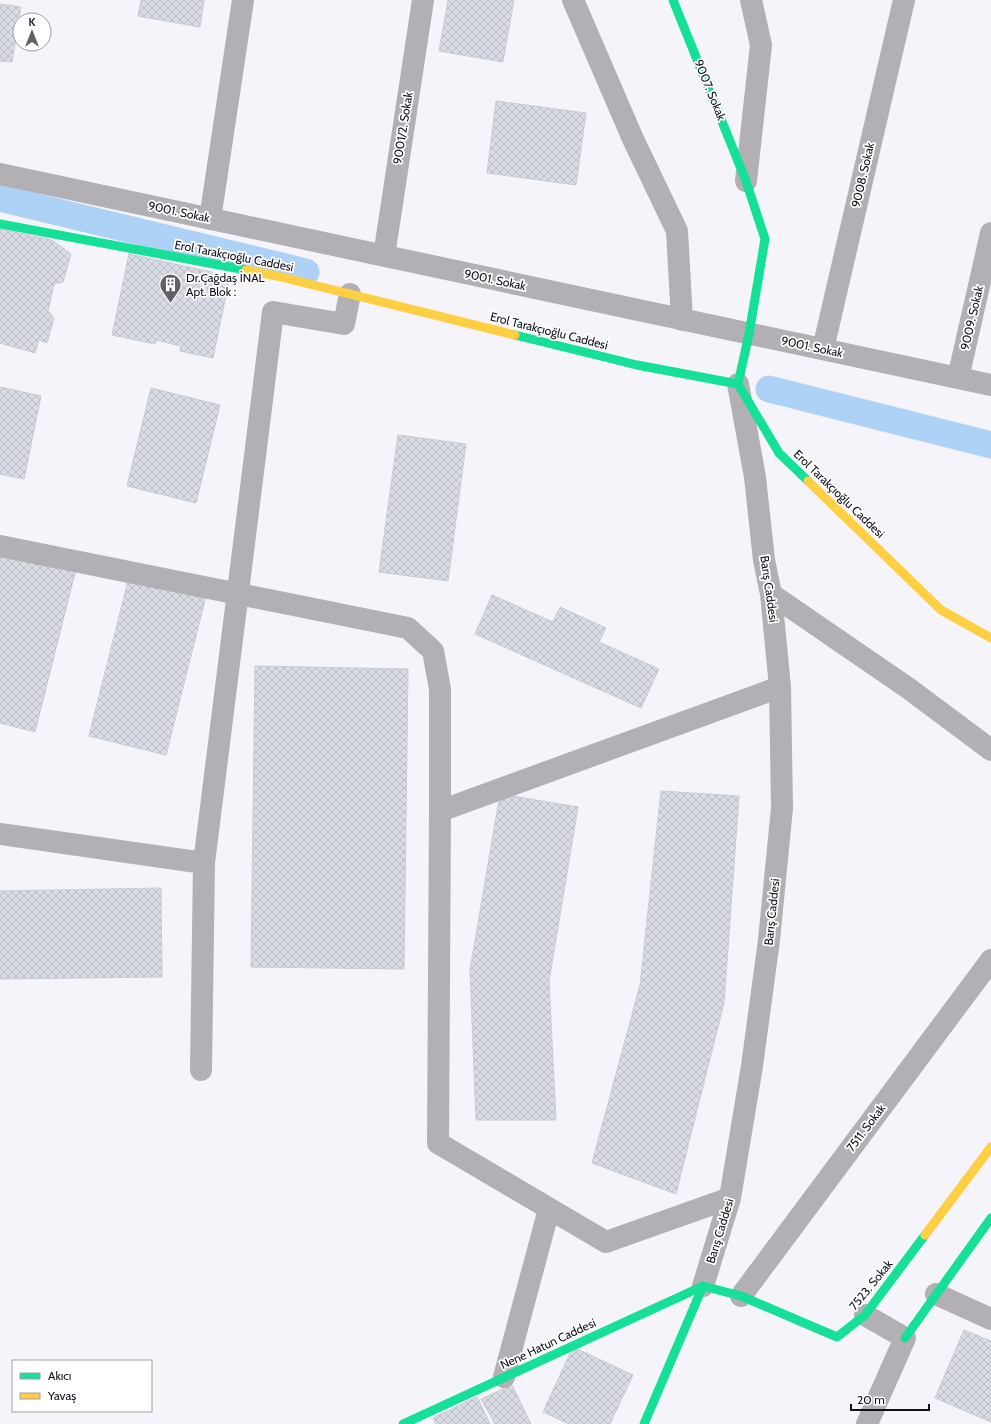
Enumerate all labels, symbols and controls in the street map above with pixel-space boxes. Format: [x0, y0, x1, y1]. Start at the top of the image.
north arrow [12, 12, 52, 52]
text: K [29, 15, 36, 29]
street label: 9007. Sokak [691, 57, 730, 123]
street label: 9001/2. Sokak [389, 90, 416, 165]
street label: 9008. Sokak [848, 140, 877, 209]
street label: 9001. Sokak [147, 198, 212, 225]
street label: Erol Tarakçıoğlu Caddesi [173, 237, 295, 274]
street label: 9001. Sokak [463, 266, 528, 293]
place label: Dr.Çağdaş İNAL Apt. Blok : [186, 270, 265, 299]
building icon: Dr.Çağdaş İNAL Apt. Blok : [158, 272, 184, 305]
street label: 9009. Sokak [957, 284, 986, 351]
street label: Erol Tarakçıoğlu Caddesi [489, 309, 610, 352]
street label: 9001. Sokak [780, 333, 845, 360]
street label: Erol Tarakçıoğlu Caddesi [791, 446, 888, 541]
street label: Barış Caddesi [757, 555, 782, 623]
street label: Barış Caddesi [761, 878, 782, 946]
street label: 7511. Sokak [843, 1100, 889, 1154]
street label: Barış Caddesi [703, 1197, 736, 1265]
street label: 7523. Sokak [846, 1256, 896, 1313]
street label: Nene Hatun Caddesi [498, 1315, 598, 1372]
legend [12, 1360, 152, 1412]
text: Akıcı [48, 1368, 71, 1383]
scale bar [851, 1386, 929, 1412]
text: Yavaş [47, 1388, 76, 1403]
text: 20 m [857, 1392, 885, 1407]

